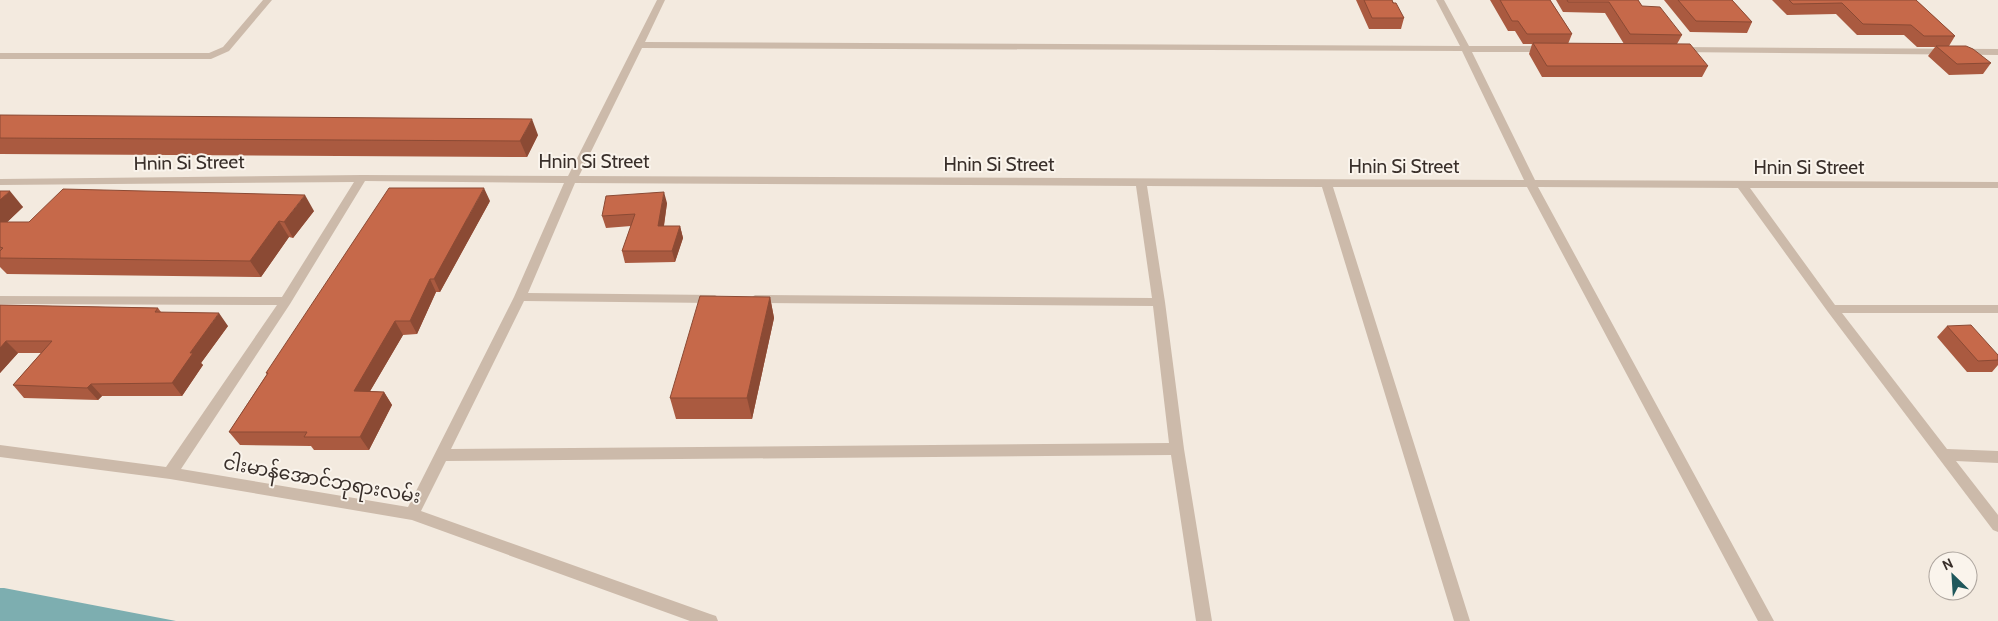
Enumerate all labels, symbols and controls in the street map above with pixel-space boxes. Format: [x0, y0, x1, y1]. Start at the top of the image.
street label: Hnin Si Street [133, 150, 245, 175]
street label: Hnin Si Street [539, 150, 650, 173]
street label: Hnin Si Street [944, 153, 1055, 176]
street label: Hnin Si Street [1349, 155, 1460, 178]
street label: Hnin Si Street [1754, 156, 1865, 179]
street label: ငါးမာန်အောင်ဘုရားလမ်း [221, 448, 423, 513]
north arrow [1928, 551, 1978, 601]
text: N [1939, 554, 1956, 574]

